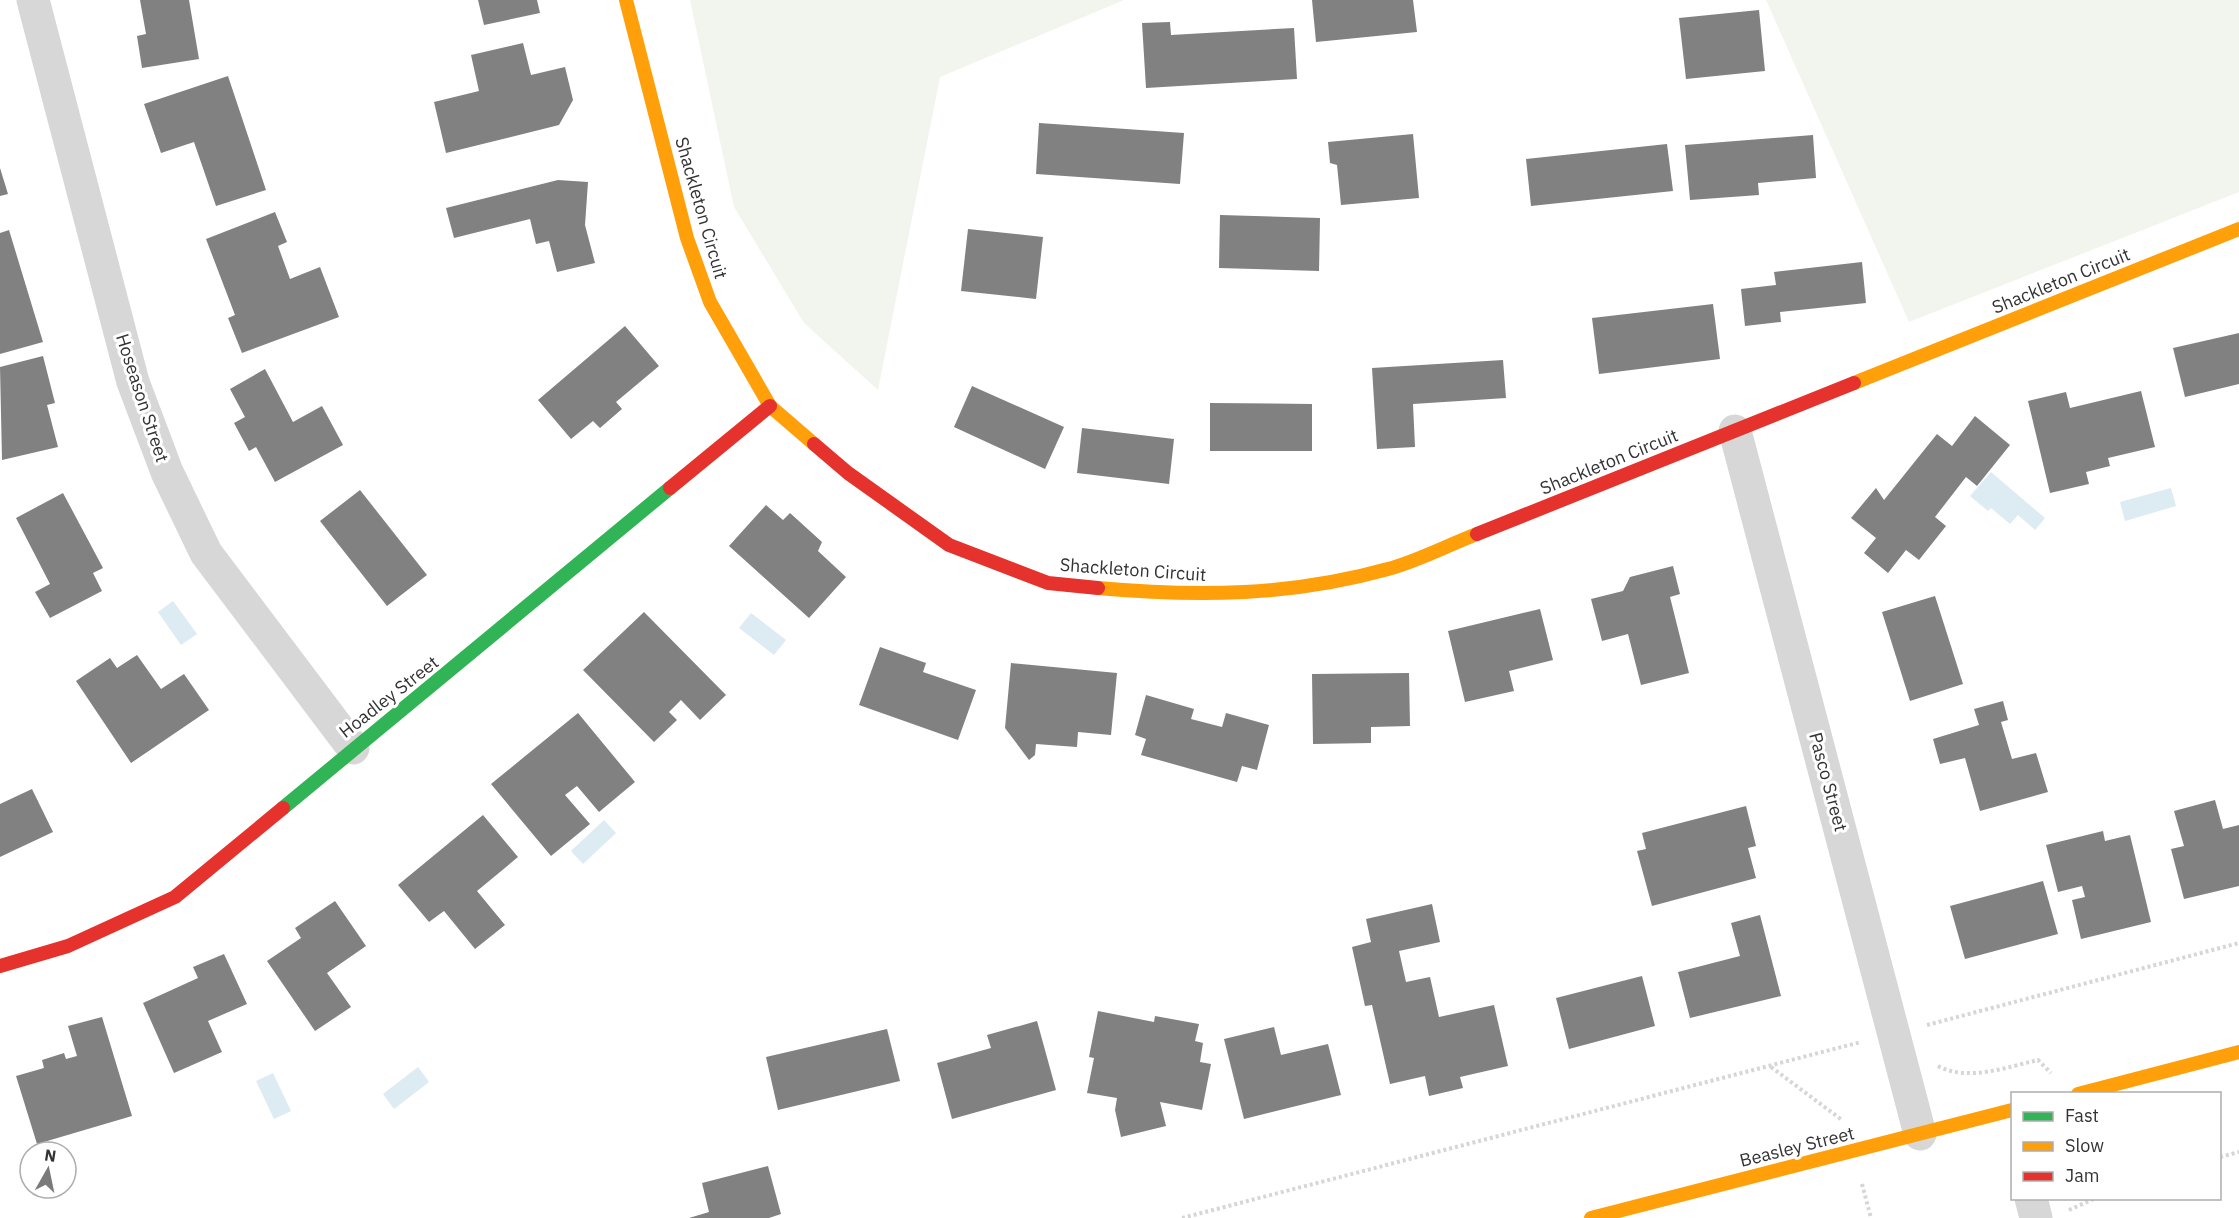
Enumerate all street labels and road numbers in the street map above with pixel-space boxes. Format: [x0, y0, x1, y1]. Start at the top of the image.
street label: Shackleton Circuit [670, 134, 733, 282]
street label: Shackleton Circuit [1988, 242, 2133, 319]
street label: Hoseason Street [111, 331, 174, 465]
street label: Shackleton Circuit [1536, 423, 1681, 500]
street label: Shackleton Circuit [1059, 553, 1207, 586]
street label: Hoadley Street [334, 651, 443, 743]
street label: Pasco Street [1804, 730, 1853, 834]
street label: Beasley Street [1737, 1121, 1857, 1172]

